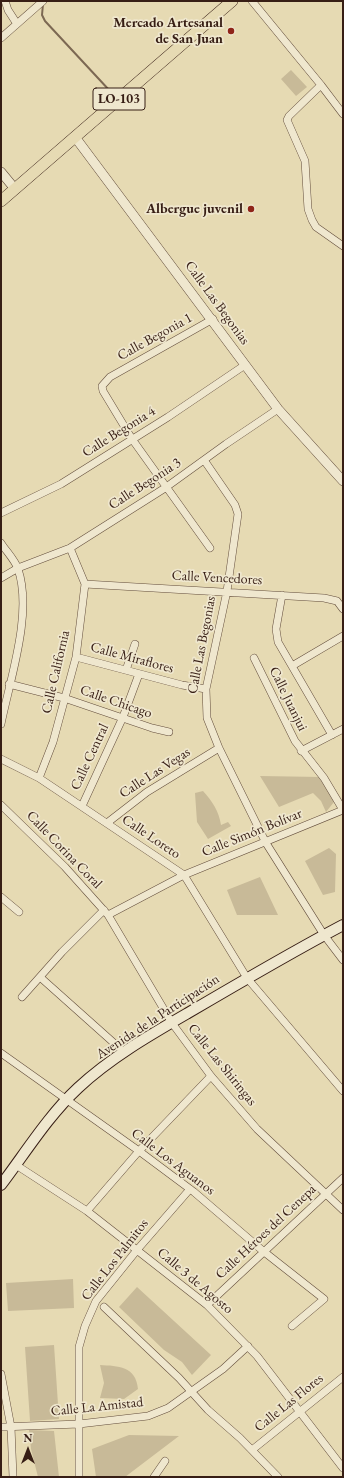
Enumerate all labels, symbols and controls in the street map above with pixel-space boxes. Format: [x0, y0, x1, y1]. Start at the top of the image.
place label: Mercado Artesanal de San Juan [113, 15, 223, 48]
marker: Mercado Artesanal de San Juan [226, 26, 236, 36]
road number: LO-103 [93, 88, 145, 110]
place label: Albergue juvenil [146, 201, 243, 217]
marker: Albergue juvenil [246, 204, 256, 214]
street label: Calle Las Begonias [181, 258, 253, 348]
street label: Calle Begonia 1 [115, 310, 195, 364]
street label: Calle Begonia 4 [79, 403, 159, 461]
street label: Calle Begonia 3 [106, 454, 184, 514]
street label: Calle Vencedores [171, 567, 263, 589]
street label: Calle Las Begonias [184, 595, 220, 695]
street label: Calle California [38, 629, 74, 715]
street label: Calle Miraflores [89, 639, 175, 677]
street label: Calle Juanjui [265, 664, 311, 734]
street label: Calle Chicago [78, 682, 154, 722]
street label: Calle Central [67, 721, 113, 793]
street label: Calle Las Vegas [116, 744, 194, 802]
street label: Calle Simón Bolívar [200, 805, 304, 861]
street label: Calle Corina Coral [23, 808, 105, 892]
street label: Calle Loreto [118, 811, 184, 863]
street label: Avenida de la Participación [93, 971, 223, 1063]
street label: Calle Las Shiringas [184, 1021, 260, 1109]
street label: Calle Los Aguanos [128, 1125, 218, 1199]
street label: Calle Héroes del Cenepa [212, 1181, 320, 1283]
street label: Calle Los Palmitos [78, 1216, 152, 1304]
street label: Calle 3 de Agosto [154, 1244, 236, 1318]
street label: Calle Las Flores [251, 1370, 327, 1436]
street label: Calle La Amistad [50, 1394, 144, 1420]
north arrow [8, 1430, 48, 1470]
text: N [24, 1431, 32, 1445]

